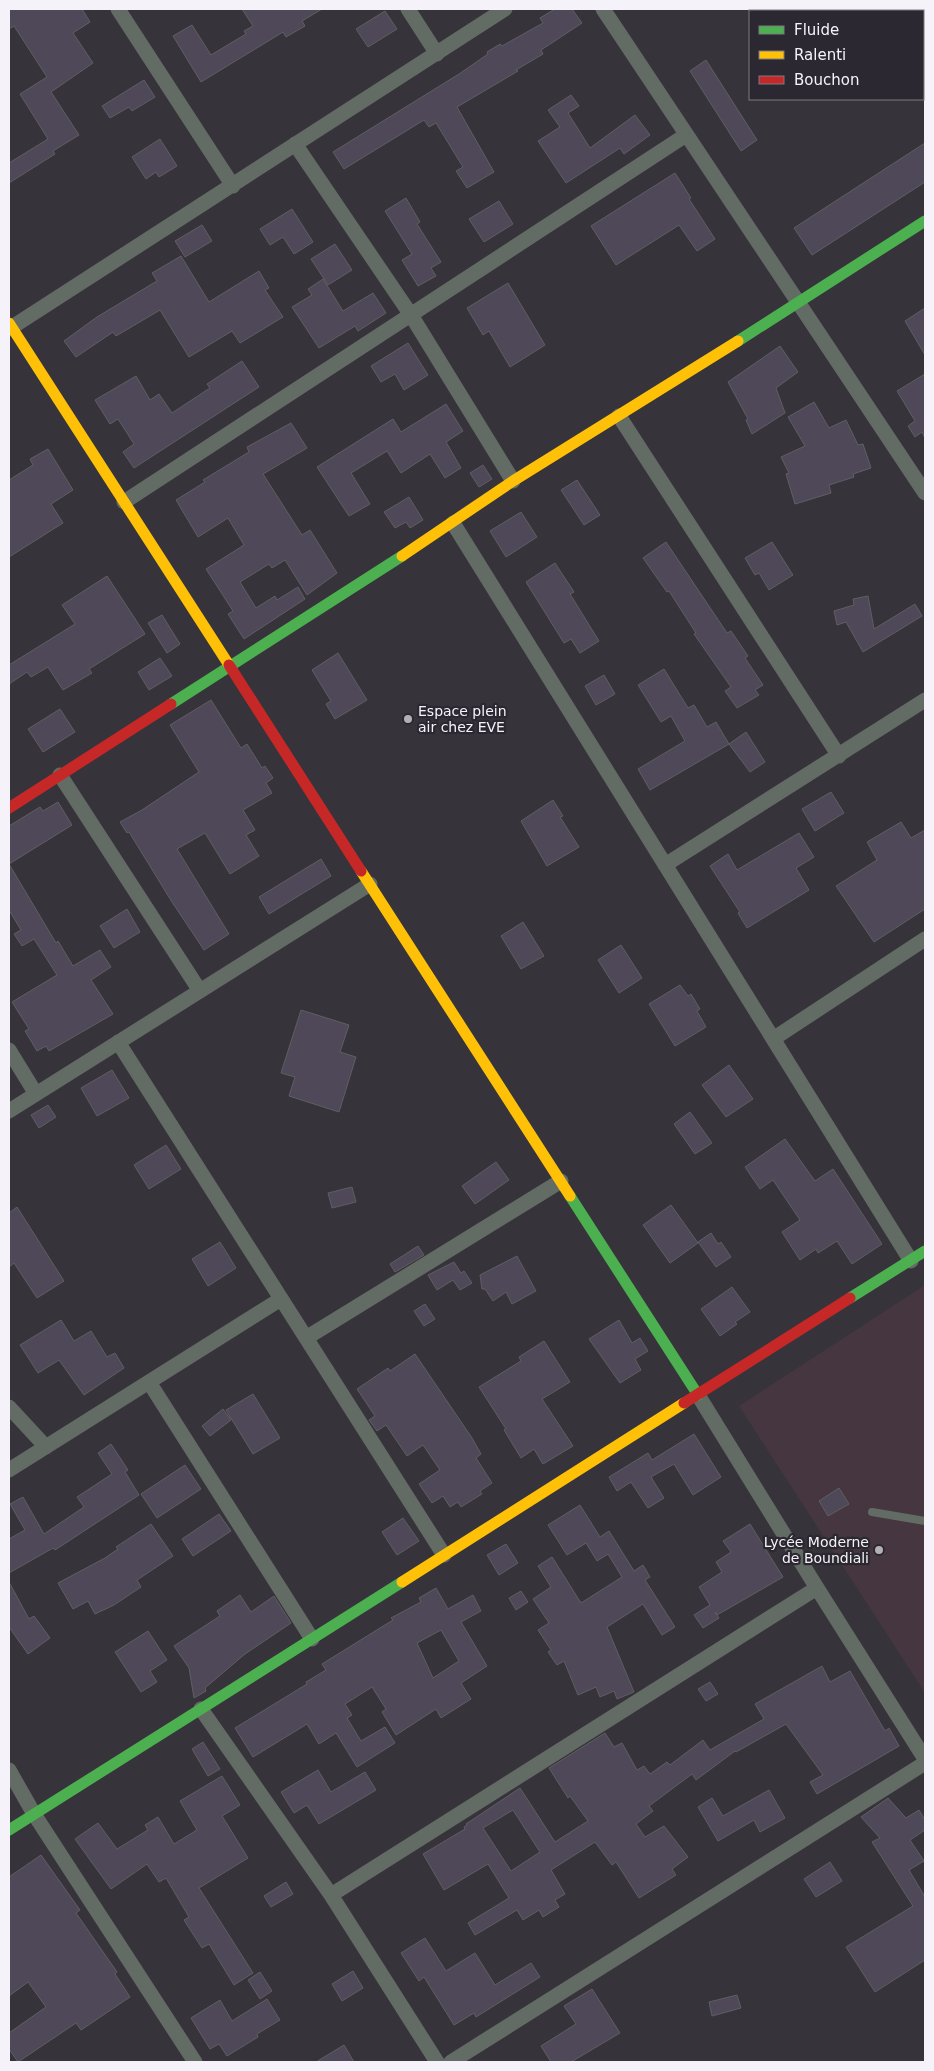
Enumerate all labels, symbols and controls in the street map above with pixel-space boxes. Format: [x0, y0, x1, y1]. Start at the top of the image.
legend [749, 10, 924, 100]
text: Fluide [794, 21, 839, 39]
text: Ralenti [794, 46, 846, 64]
text: Bouchon [794, 71, 859, 89]
place label: Espace plein air chez EVE [418, 703, 507, 735]
marker: Espace plein air chez EVE [402, 713, 414, 725]
place label: Lycée Moderne de Boundiali [764, 1534, 869, 1566]
marker: Lycée Moderne de Boundiali [873, 1544, 885, 1556]

